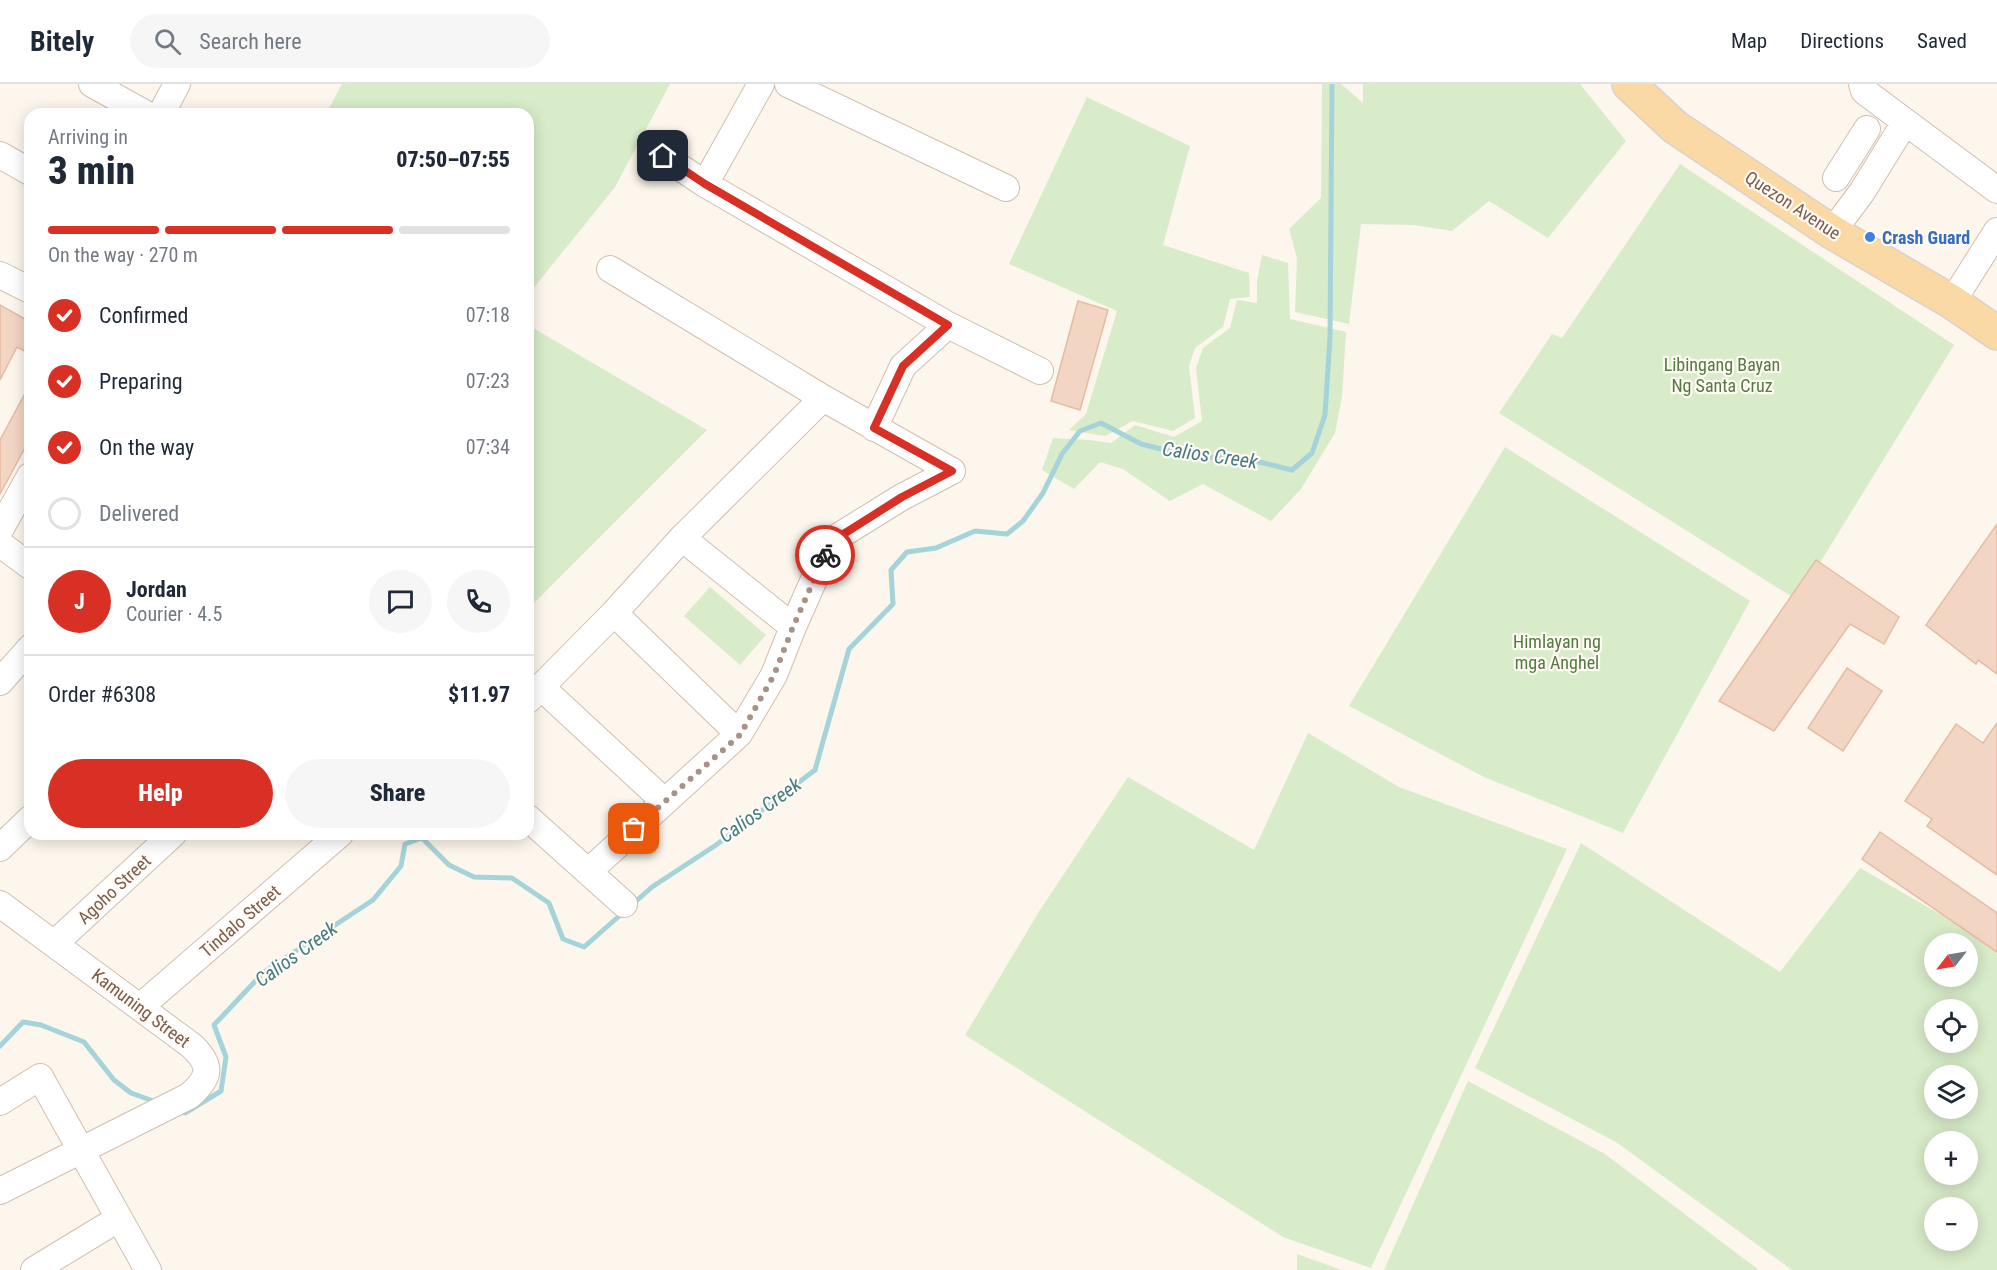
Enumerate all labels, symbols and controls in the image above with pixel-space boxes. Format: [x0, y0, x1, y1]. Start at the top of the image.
search box [130, 14, 550, 68]
text: Bitely [30, 25, 94, 58]
icon: search [151, 25, 184, 58]
text: Search here [199, 29, 302, 54]
text: Map [1731, 29, 1767, 53]
text: Directions [1800, 29, 1884, 53]
text: Saved [1917, 29, 1967, 53]
text: Arriving in [48, 125, 128, 149]
pin [637, 130, 688, 181]
icon: home [646, 139, 679, 172]
text: 07:50–07:55 [396, 147, 510, 172]
text: 3 min [48, 148, 135, 194]
street label: Quezon Avenue [1741, 166, 1845, 244]
place label: Crash Guard [1882, 227, 1970, 248]
marker: Crash Guard [1863, 230, 1877, 244]
text: On the way · 270 m [48, 243, 198, 267]
icon: check [48, 299, 81, 332]
text: Confirmed [99, 303, 188, 328]
text: 07:18 [466, 303, 510, 327]
park label: Libingang Bayan Ng Santa Cruz [1664, 354, 1780, 396]
icon: check [48, 365, 81, 398]
text: Preparing [99, 369, 183, 394]
text: 07:23 [466, 369, 510, 393]
icon: check [48, 431, 81, 464]
text: On the way [99, 435, 194, 460]
text: 07:34 [466, 435, 510, 459]
water label: Calios Creek [1161, 436, 1260, 474]
text: Delivered [99, 501, 179, 526]
courier [795, 525, 855, 585]
icon: bike [809, 539, 842, 572]
button: chat [369, 570, 432, 633]
button: phone [447, 570, 510, 633]
text: Jordan [126, 577, 187, 602]
text: J [74, 589, 85, 614]
text: Courier · 4.5 [126, 602, 222, 626]
park label: Himlayan ng mga Anghel [1513, 631, 1601, 673]
text: Order #6308 [48, 682, 156, 707]
text: $11.97 [448, 682, 510, 707]
button: Help [48, 759, 273, 828]
button: Share [285, 759, 510, 828]
water label: Calios Creek [714, 771, 807, 848]
pin [608, 803, 659, 854]
icon: bag [617, 812, 650, 845]
street label: Agoho Street [73, 850, 155, 928]
street label: Tindalo Street [196, 881, 284, 961]
water label: Calios Creek [250, 915, 343, 992]
north arrow [1924, 933, 1978, 987]
map controls [1924, 933, 1978, 1251]
street label: Kamuning Street [88, 964, 194, 1052]
button: locate [1924, 999, 1978, 1053]
button: layers [1924, 1065, 1978, 1119]
button: + [1924, 1131, 1978, 1185]
button: − [1924, 1197, 1978, 1251]

